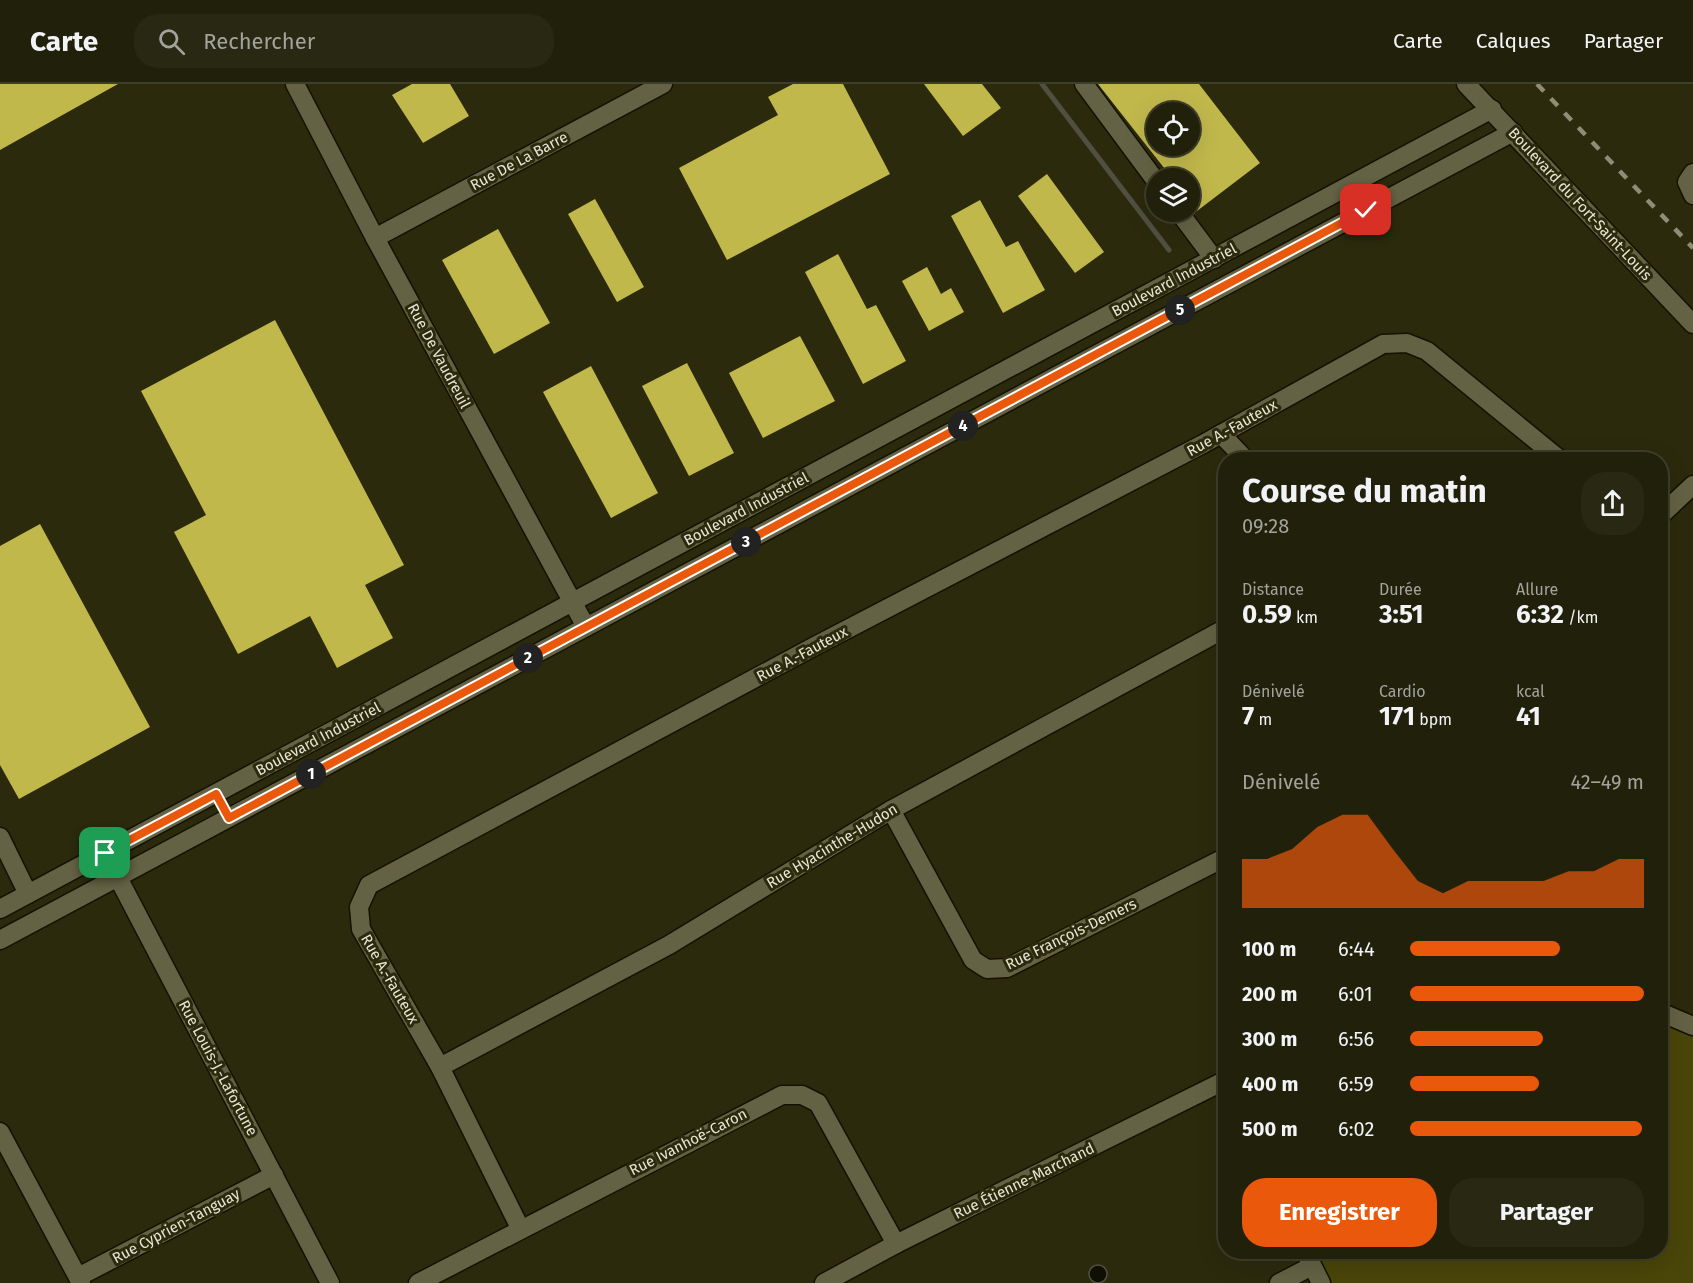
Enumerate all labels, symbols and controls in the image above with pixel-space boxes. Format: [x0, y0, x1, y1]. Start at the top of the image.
search box [134, 14, 554, 68]
text: Carte [30, 25, 98, 58]
icon: search [155, 25, 188, 58]
text: Rechercher [203, 28, 315, 55]
text: Carte [1393, 28, 1443, 54]
text: Calques [1476, 28, 1551, 54]
text: Partager [1584, 28, 1663, 54]
map controls [1146, 102, 1200, 222]
button: locate [1146, 102, 1200, 156]
street label: Boulevard du Fort-Saint-Louis [1505, 124, 1655, 284]
street label: Rue De La Barre [467, 128, 571, 194]
button: layers [1146, 168, 1200, 222]
pin [1340, 184, 1391, 235]
icon: check [1349, 193, 1382, 226]
street label: Boulevard Industriel [1109, 239, 1240, 320]
pin: 5 [1165, 295, 1195, 325]
street label: Rue De Vaudreuil [404, 300, 475, 412]
text: 5 [1176, 300, 1184, 319]
street label: Rue A.-Fauteux [1184, 395, 1281, 460]
pin: 4 [948, 411, 978, 441]
text: 4 [958, 416, 968, 435]
street label: Boulevard Industriel [681, 468, 812, 549]
text: Course du matin [1242, 471, 1487, 511]
button: share [1581, 472, 1644, 535]
text: 09:28 [1242, 514, 1289, 538]
pin: 3 [731, 527, 761, 557]
text: 3 [742, 532, 750, 551]
text: Distance [1242, 580, 1304, 599]
text: Durée [1379, 580, 1422, 599]
text: Allure [1516, 580, 1558, 599]
text: 0.59 [1242, 599, 1292, 630]
text: 3:51 [1379, 599, 1424, 630]
text: 6:32 [1516, 599, 1564, 630]
text: km [1292, 608, 1318, 627]
text: /km [1564, 608, 1599, 627]
street label: Rue A.-Fauteux [754, 622, 851, 685]
pin: 2 [513, 643, 543, 673]
text: 2 [524, 648, 532, 667]
text: Dénivelé [1242, 682, 1305, 701]
text: Cardio [1379, 682, 1426, 701]
text: kcal [1516, 682, 1545, 701]
street label: Boulevard Industriel [253, 698, 384, 779]
text: 7 [1242, 701, 1254, 732]
text: 171 [1379, 701, 1415, 732]
text: 41 [1516, 701, 1541, 732]
text: m [1254, 710, 1272, 729]
text: bpm [1415, 710, 1452, 729]
pin: 1 [296, 759, 326, 789]
text: 1 [307, 764, 315, 783]
text: Dénivelé [1242, 770, 1320, 794]
text: 42–49 m [1570, 770, 1644, 794]
street label: Rue Hyacinthe-Hudon [763, 800, 901, 892]
pin [79, 827, 130, 878]
icon: arrive [88, 836, 121, 869]
street label: Rue François-Demers [1003, 895, 1139, 973]
street label: Rue A.-Fauteux [357, 931, 423, 1028]
text: 100 m [1242, 937, 1296, 961]
text: 6:44 [1338, 937, 1375, 961]
text: 200 m [1242, 982, 1297, 1006]
text: 6:01 [1338, 982, 1373, 1006]
street label: Rue Louis-J.-Lafortune [175, 997, 261, 1139]
text: 300 m [1242, 1027, 1297, 1051]
text: 6:56 [1338, 1027, 1374, 1051]
text: 400 m [1242, 1072, 1298, 1096]
text: 6:59 [1338, 1072, 1374, 1096]
street label: Rue Ivanhoë-Caron [626, 1105, 750, 1179]
text: 500 m [1242, 1117, 1298, 1141]
text: 6:02 [1338, 1117, 1374, 1141]
street label: Rue Étienne-Marchand [951, 1139, 1097, 1223]
button: Enregistrer [1242, 1178, 1437, 1247]
button: Partager [1449, 1178, 1644, 1247]
street label: Rue Cyprien-Tanguay [109, 1184, 243, 1267]

